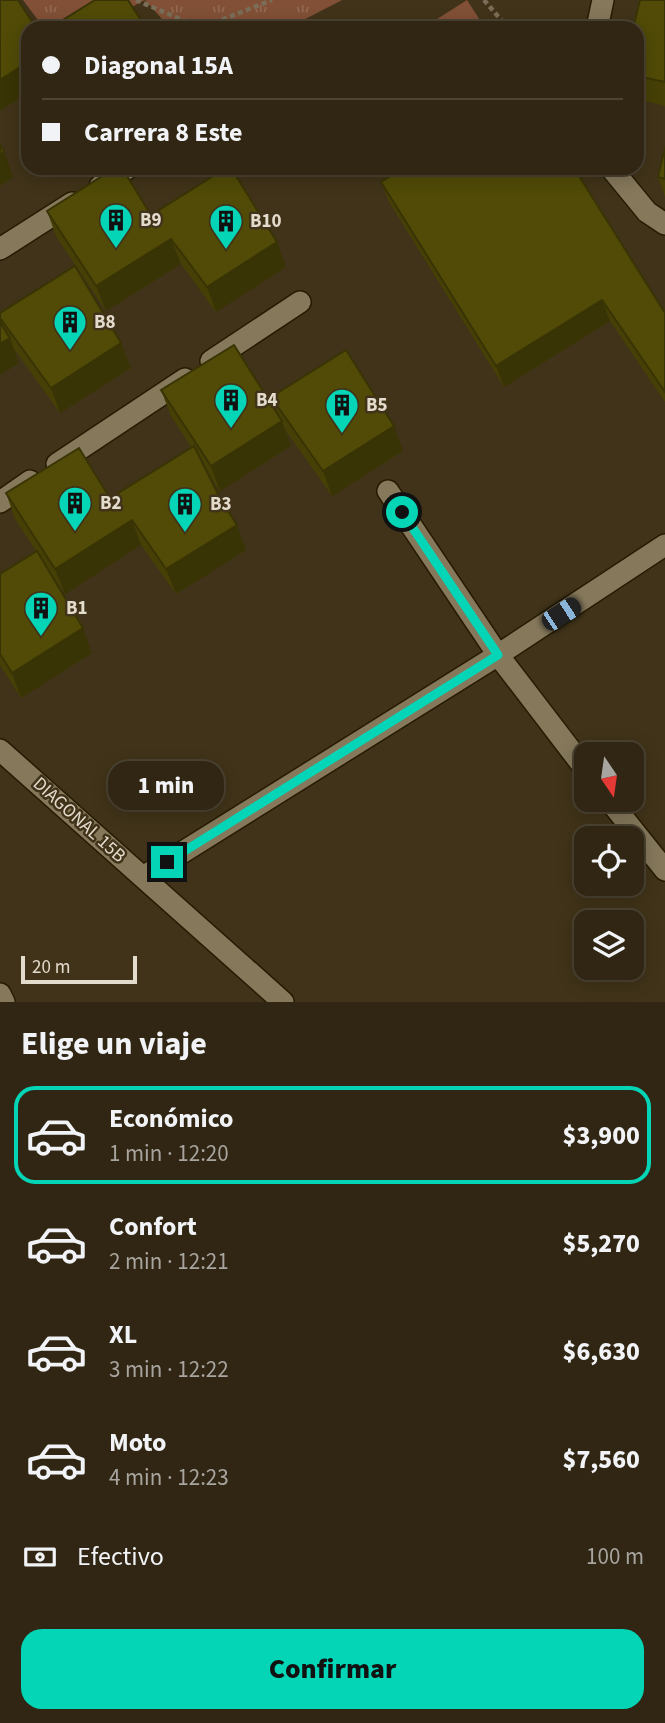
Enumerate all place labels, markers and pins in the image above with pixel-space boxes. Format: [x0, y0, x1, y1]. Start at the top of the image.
building icon: B9 [97, 201, 135, 250]
building icon: B10 [207, 202, 245, 251]
place label: B9 [140, 207, 162, 234]
place label: B10 [250, 208, 282, 235]
building icon: B8 [51, 303, 89, 352]
place label: B8 [94, 309, 116, 336]
building icon: B4 [212, 381, 250, 430]
building icon: B5 [323, 386, 361, 435]
place label: B4 [256, 387, 278, 414]
place label: B5 [366, 392, 388, 419]
building icon: B2 [56, 484, 94, 533]
building icon: B3 [166, 485, 204, 534]
place label: B2 [100, 490, 122, 517]
place label: B3 [210, 491, 232, 518]
building icon: B1 [22, 589, 60, 638]
place label: B1 [66, 595, 88, 622]

